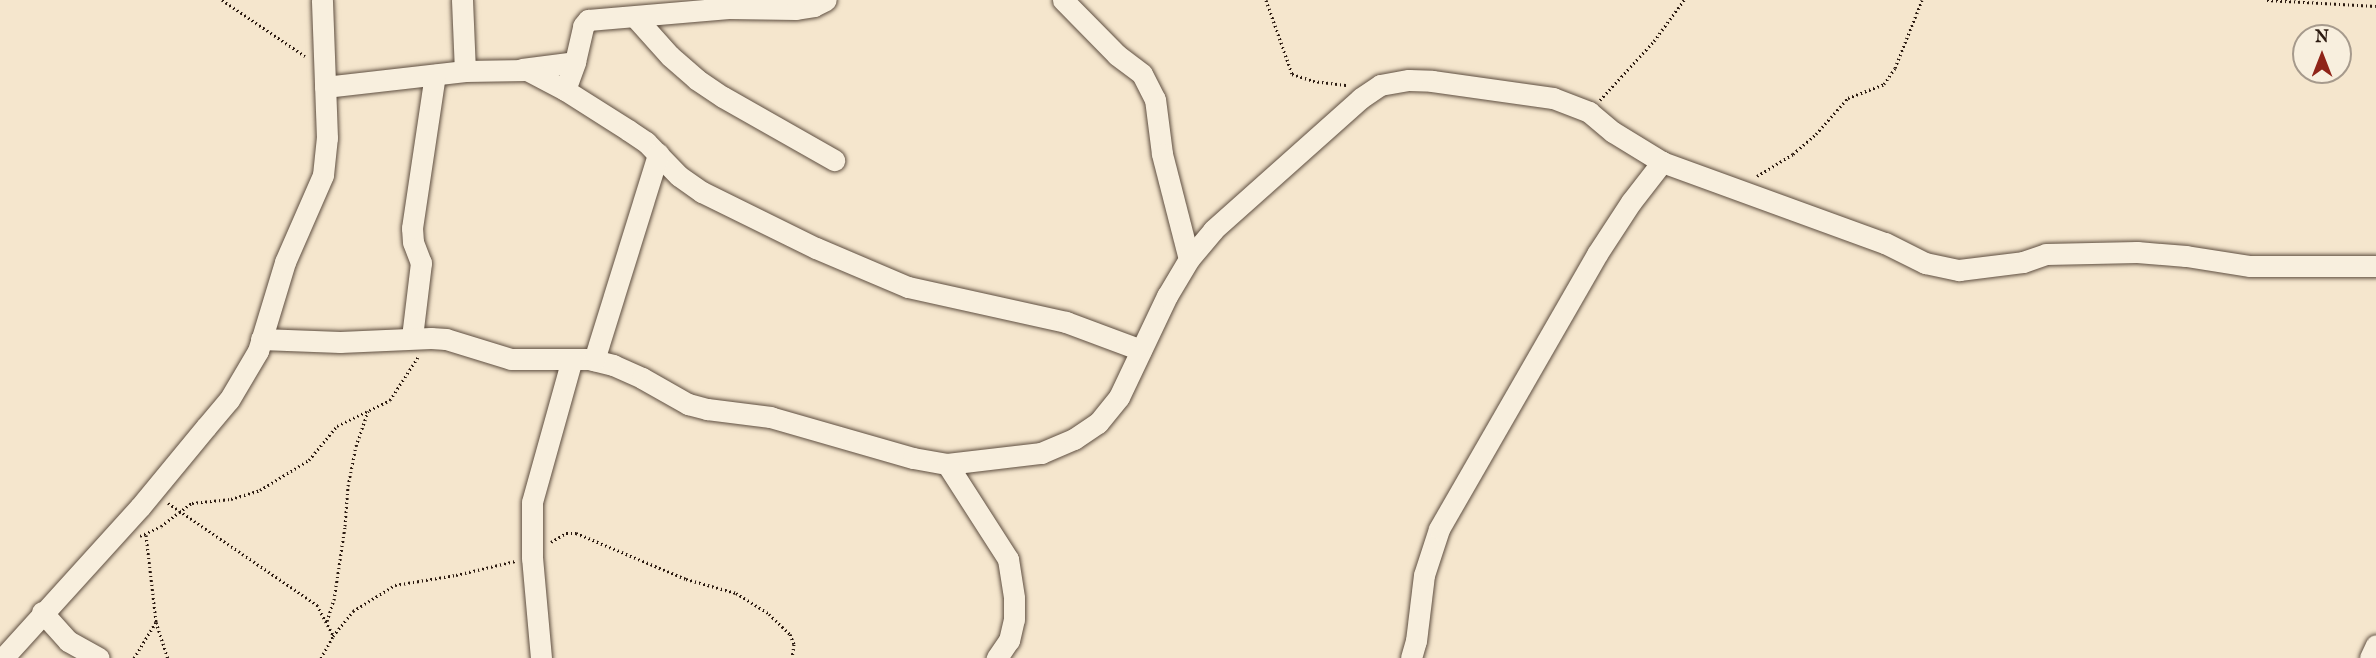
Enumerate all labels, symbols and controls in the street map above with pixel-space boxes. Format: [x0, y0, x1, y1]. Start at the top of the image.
north arrow [2292, 24, 2352, 84]
text: N [2315, 28, 2329, 48]

